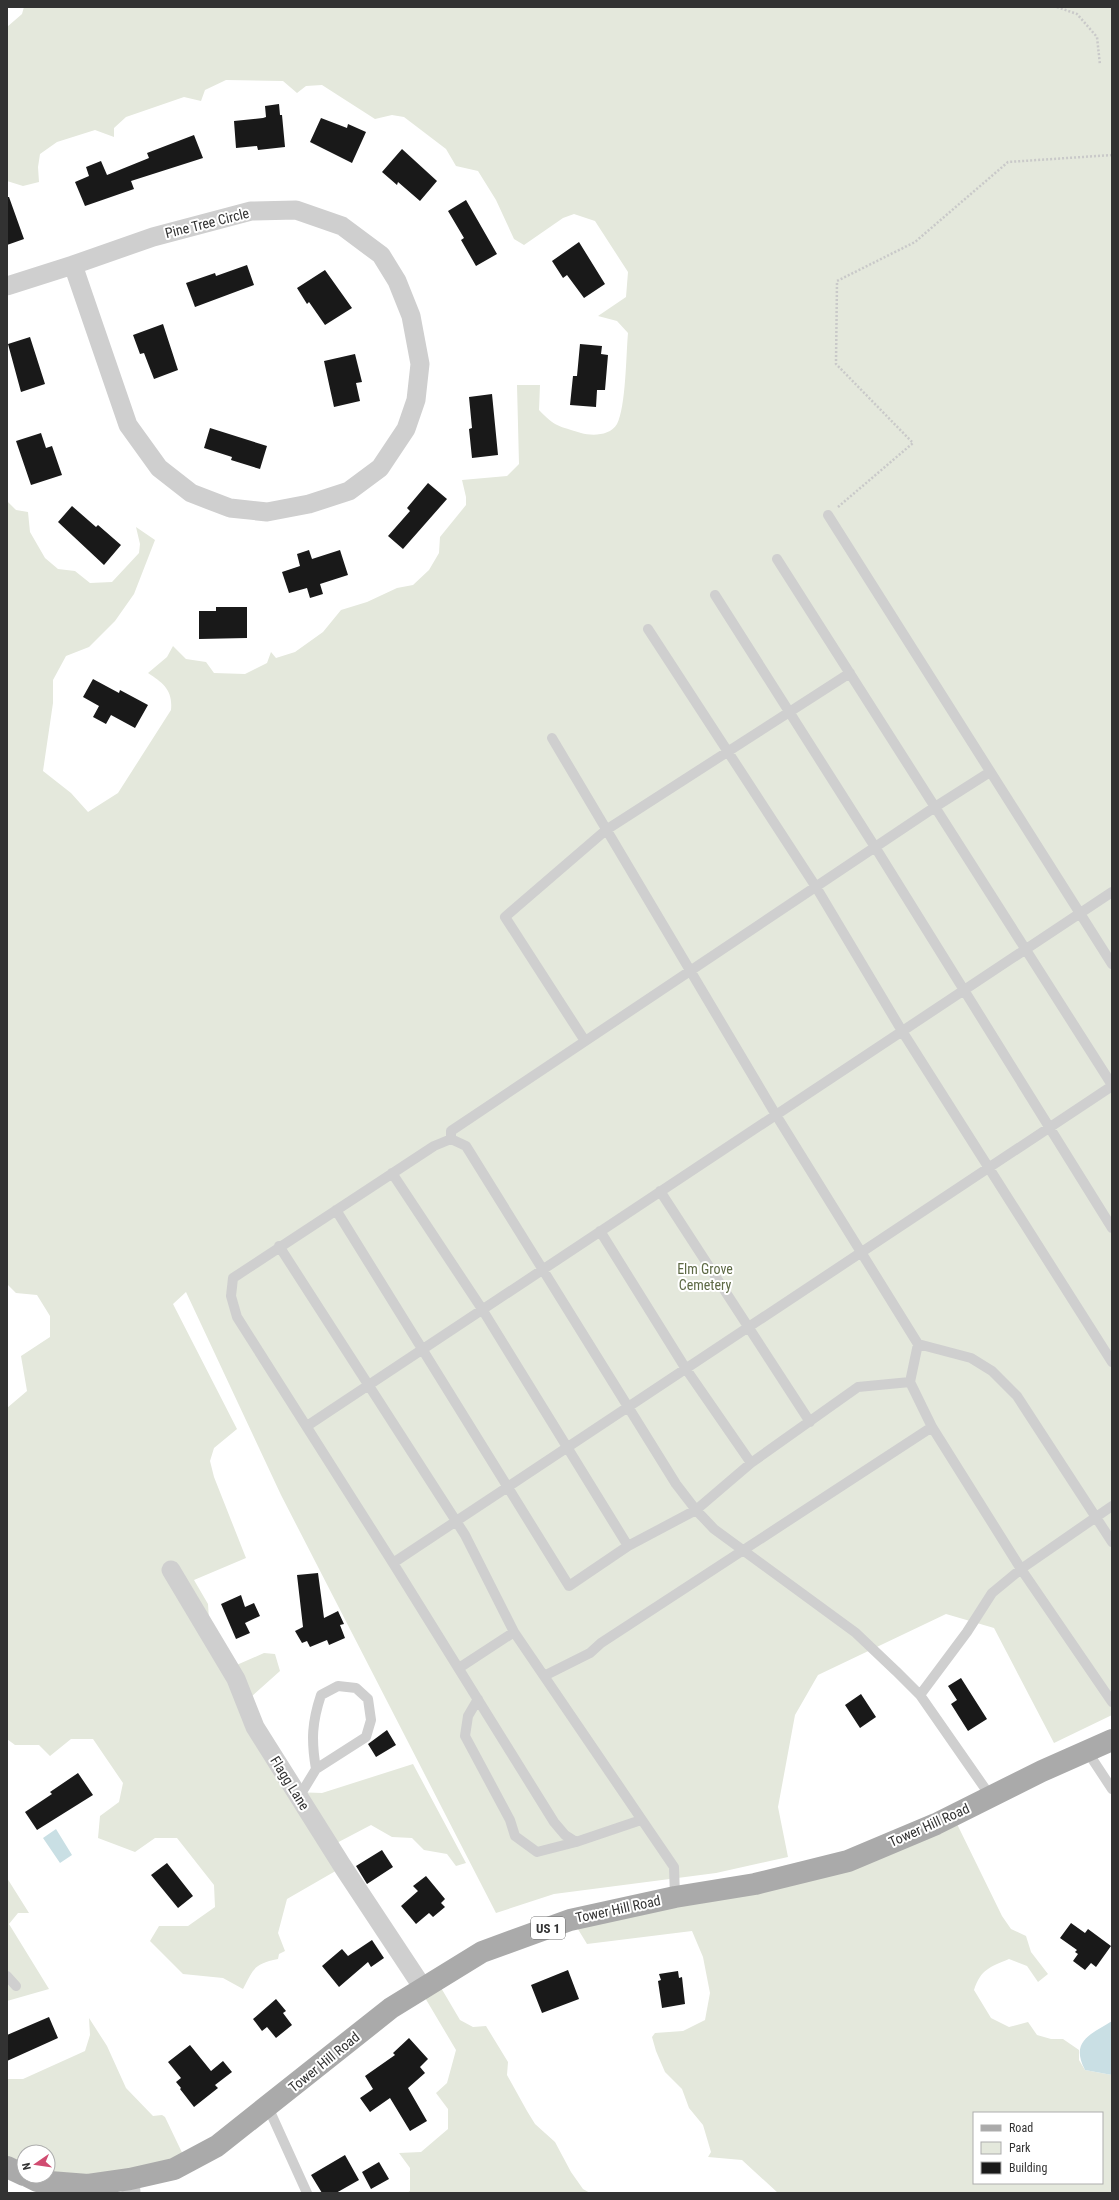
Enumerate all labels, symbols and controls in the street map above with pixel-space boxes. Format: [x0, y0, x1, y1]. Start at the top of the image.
street label: Pine Tree Circle [163, 205, 251, 241]
park label: Elm Grove Cemetery [677, 1261, 733, 1293]
street label: Flagg Lane [267, 1753, 313, 1813]
street label: Tower Hill Road [886, 1800, 972, 1850]
street label: Tower Hill Road [574, 1892, 662, 1926]
road number: US 1 [531, 1917, 565, 1939]
street label: Tower Hill Road [285, 2029, 363, 2095]
legend [973, 2112, 1103, 2184]
text: Road [1009, 2121, 1033, 2135]
text: Park [1009, 2141, 1031, 2155]
north arrow [16, 2144, 56, 2184]
text: N [20, 2161, 34, 2171]
text: Building [1009, 2161, 1047, 2175]

